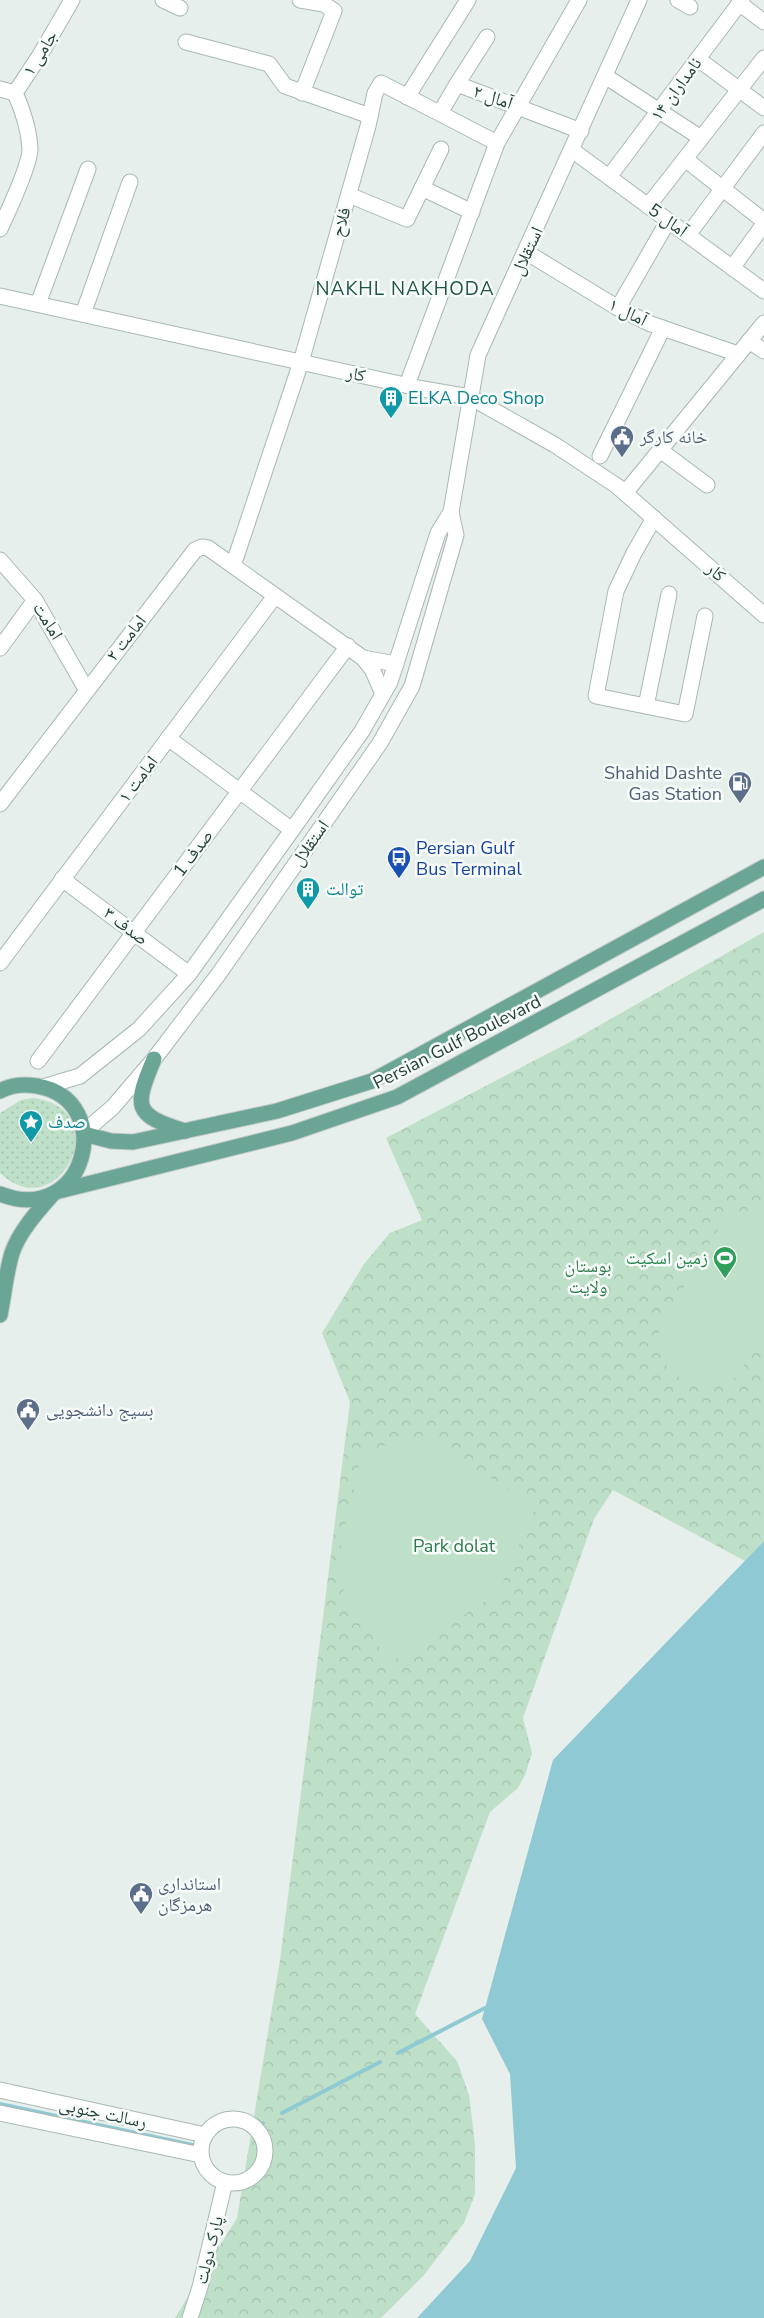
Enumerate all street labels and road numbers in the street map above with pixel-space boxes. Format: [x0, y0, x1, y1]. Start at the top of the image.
street label: جامی ۱ [17, 26, 63, 80]
street label: نامداران ۱۴ [645, 52, 707, 126]
street label: آمال ۲ [470, 79, 516, 115]
street label: آمال 5 [643, 198, 693, 243]
street label: فلاح [325, 204, 357, 240]
street label: استقلال [505, 223, 549, 279]
street label: آمال ۱ [605, 292, 652, 332]
street label: کار [343, 360, 368, 388]
street label: کار [700, 556, 731, 588]
street label: امامت [27, 598, 69, 644]
street label: امامت ۲ [100, 610, 152, 666]
street label: امامت ۱ [113, 751, 163, 807]
street label: استقلال [285, 815, 335, 871]
street label: صدف 1 [167, 824, 219, 882]
street label: صدف ۳ [99, 901, 153, 951]
street label: Persian Gulf Boulevard [369, 989, 545, 1095]
street label: رسالت جنوبی [57, 2092, 149, 2134]
street label: پارک دولت [189, 2213, 229, 2287]

